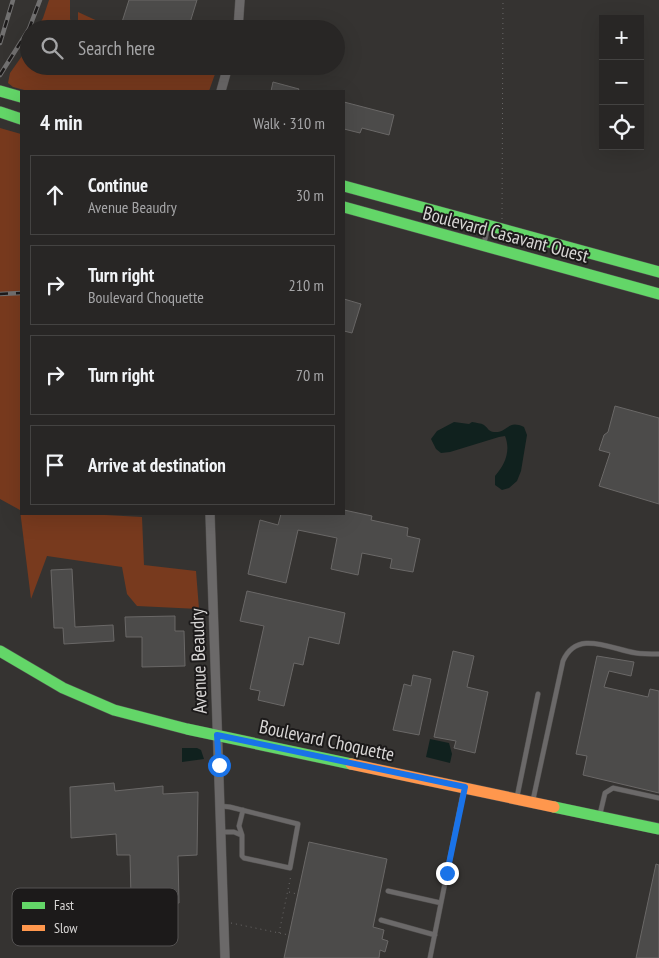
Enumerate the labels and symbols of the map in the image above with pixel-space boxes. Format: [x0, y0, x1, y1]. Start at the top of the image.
street label: Boulevard Casavant Ouest [420, 200, 592, 268]
street label: Avenue Beaudry [184, 607, 212, 714]
street label: Boulevard Choquette [257, 714, 397, 766]
route start [208, 754, 231, 777]
route end [436, 862, 459, 885]
legend [12, 888, 178, 946]
text: Fast [54, 896, 74, 914]
text: Slow [54, 919, 78, 937]

